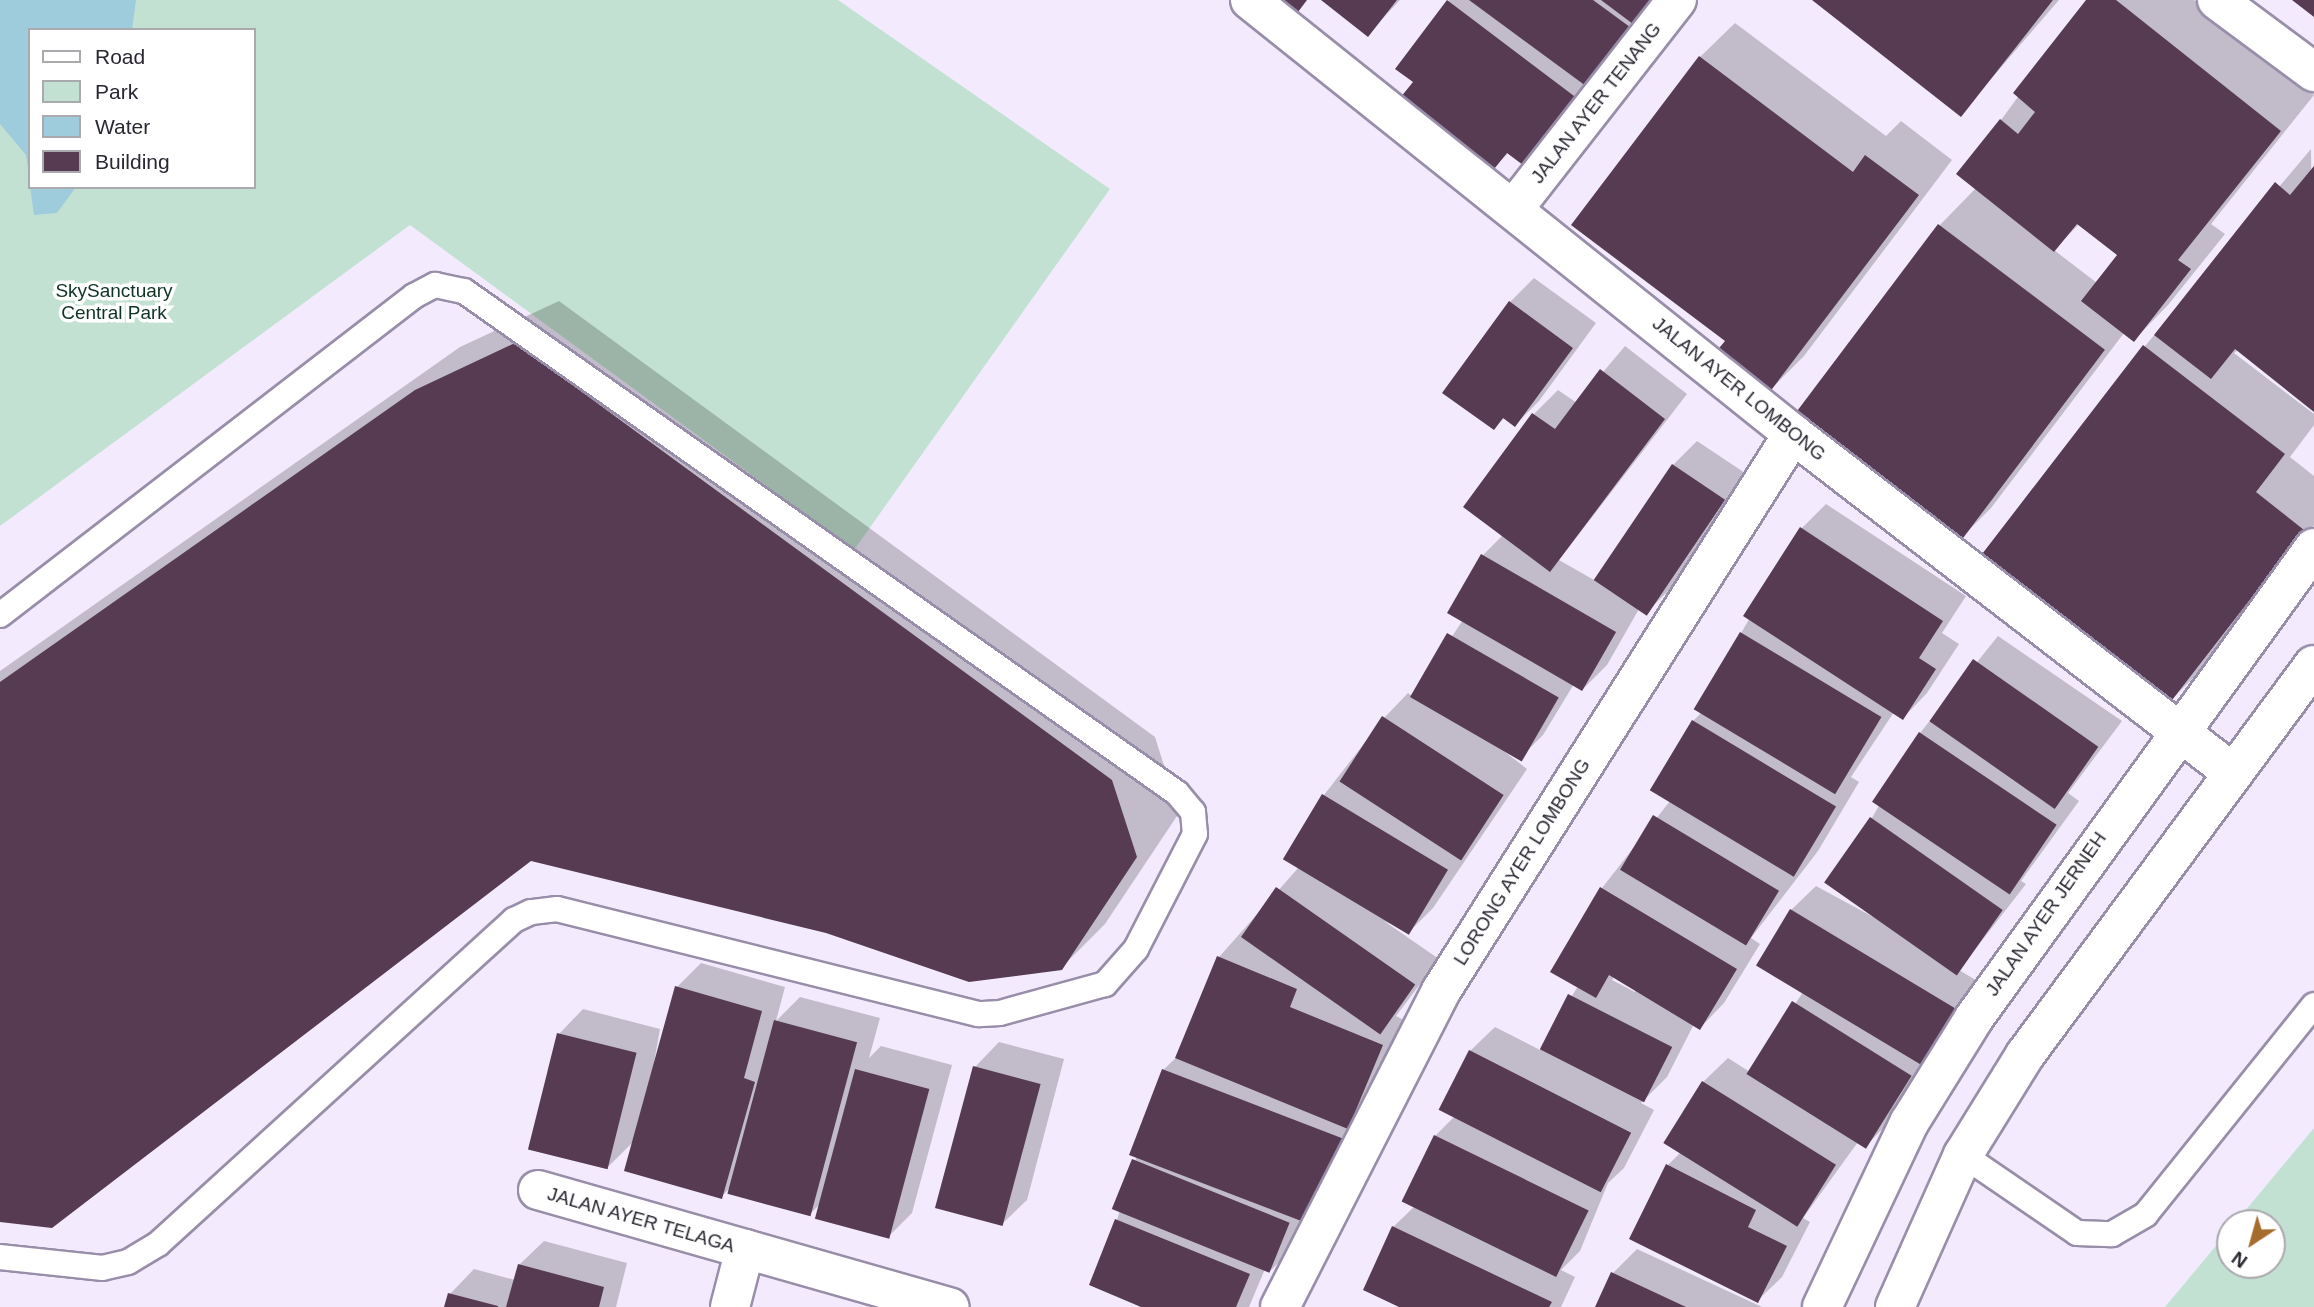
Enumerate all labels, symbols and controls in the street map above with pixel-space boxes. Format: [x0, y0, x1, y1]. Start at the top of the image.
street label: JALAN AYER TENANG [1526, 17, 1666, 189]
legend [28, 28, 256, 189]
text: Road [95, 45, 145, 68]
text: Park [95, 80, 138, 103]
text: Water [95, 115, 150, 138]
text: Building [95, 150, 170, 173]
park label: SkySanctuary Central Park [55, 280, 173, 324]
street label: JALAN AYER LOMBONG [1647, 312, 1831, 466]
street label: LORONG AYER LOMBONG [1449, 754, 1595, 970]
street label: JALAN AYER JERNEH [1980, 827, 2112, 1001]
street label: JALAN AYER TELAGA [544, 1182, 738, 1258]
north arrow [2216, 1209, 2286, 1279]
text: N [2228, 1247, 2251, 1272]

